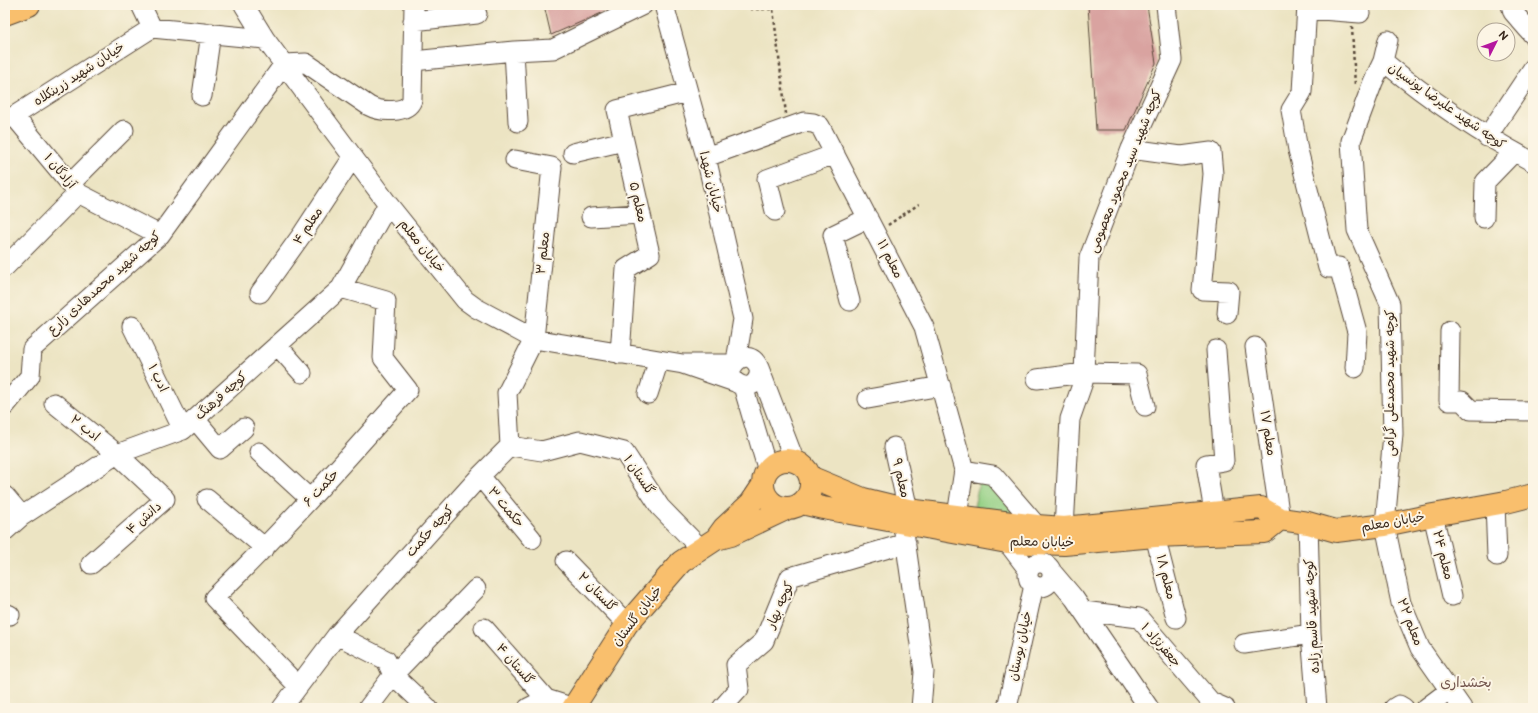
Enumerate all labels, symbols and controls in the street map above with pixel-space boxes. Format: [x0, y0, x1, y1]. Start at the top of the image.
north arrow [1476, 22, 1516, 62]
text: N [1495, 28, 1511, 43]
street label: خیابان شهید زرینکلاه [31, 39, 128, 109]
street label: کوچه شهید علیرضا یونسیان [1385, 59, 1509, 153]
street label: کوچه شهید سید محمود معصومی [1085, 87, 1166, 255]
street label: خیابان شهدا [696, 149, 726, 215]
street label: آزادگان ۱ [41, 150, 80, 193]
street label: معلم ۵ [624, 180, 650, 224]
street label: معلم ۴ [290, 204, 328, 249]
street label: خیابان معلم [394, 216, 448, 277]
street label: کوچه شهید محمدهادی زارع [44, 227, 165, 339]
street label: معلم ۳ [533, 231, 555, 275]
street label: معلم ۱۱ [872, 237, 907, 282]
street label: کوچه شهید محمدعلی گرامی [1382, 309, 1399, 456]
street label: ادب ۱ [144, 361, 172, 395]
street label: کوچه فرهنگ [192, 368, 251, 424]
street label: معلم ۱۷ [1255, 409, 1279, 457]
street label: ادب ۲ [67, 411, 103, 445]
street label: گلستان ۱ [620, 452, 658, 498]
street label: معلم ۹ [887, 457, 913, 500]
street label: حکمت ۶ [300, 466, 342, 510]
street label: حکمت ۳ [484, 483, 528, 531]
street label: دانش ۴ [123, 498, 165, 538]
street label: کوچه حکمت [403, 502, 458, 560]
street label: خیابان معلم [1360, 509, 1426, 537]
street label: معلم ۲۴ [1427, 529, 1457, 582]
street label: خیابان معلم [1010, 533, 1074, 553]
street label: معلم ۱۸ [1151, 553, 1179, 602]
street label: کوچه شهید قاسم زاده [1301, 558, 1325, 674]
street label: گلستان ۲ [574, 569, 620, 615]
street label: کوچه بهار [762, 579, 798, 632]
street label: خیابان گلستان [609, 583, 666, 649]
street label: معلم ۲۲ [1392, 596, 1426, 649]
street label: خیابان بوستان [1005, 609, 1035, 682]
street label: جعفرنژاد ۱ [1138, 620, 1185, 670]
street label: گلستان ۴ [493, 640, 538, 688]
district label: بخشداری [1440, 674, 1492, 691]

